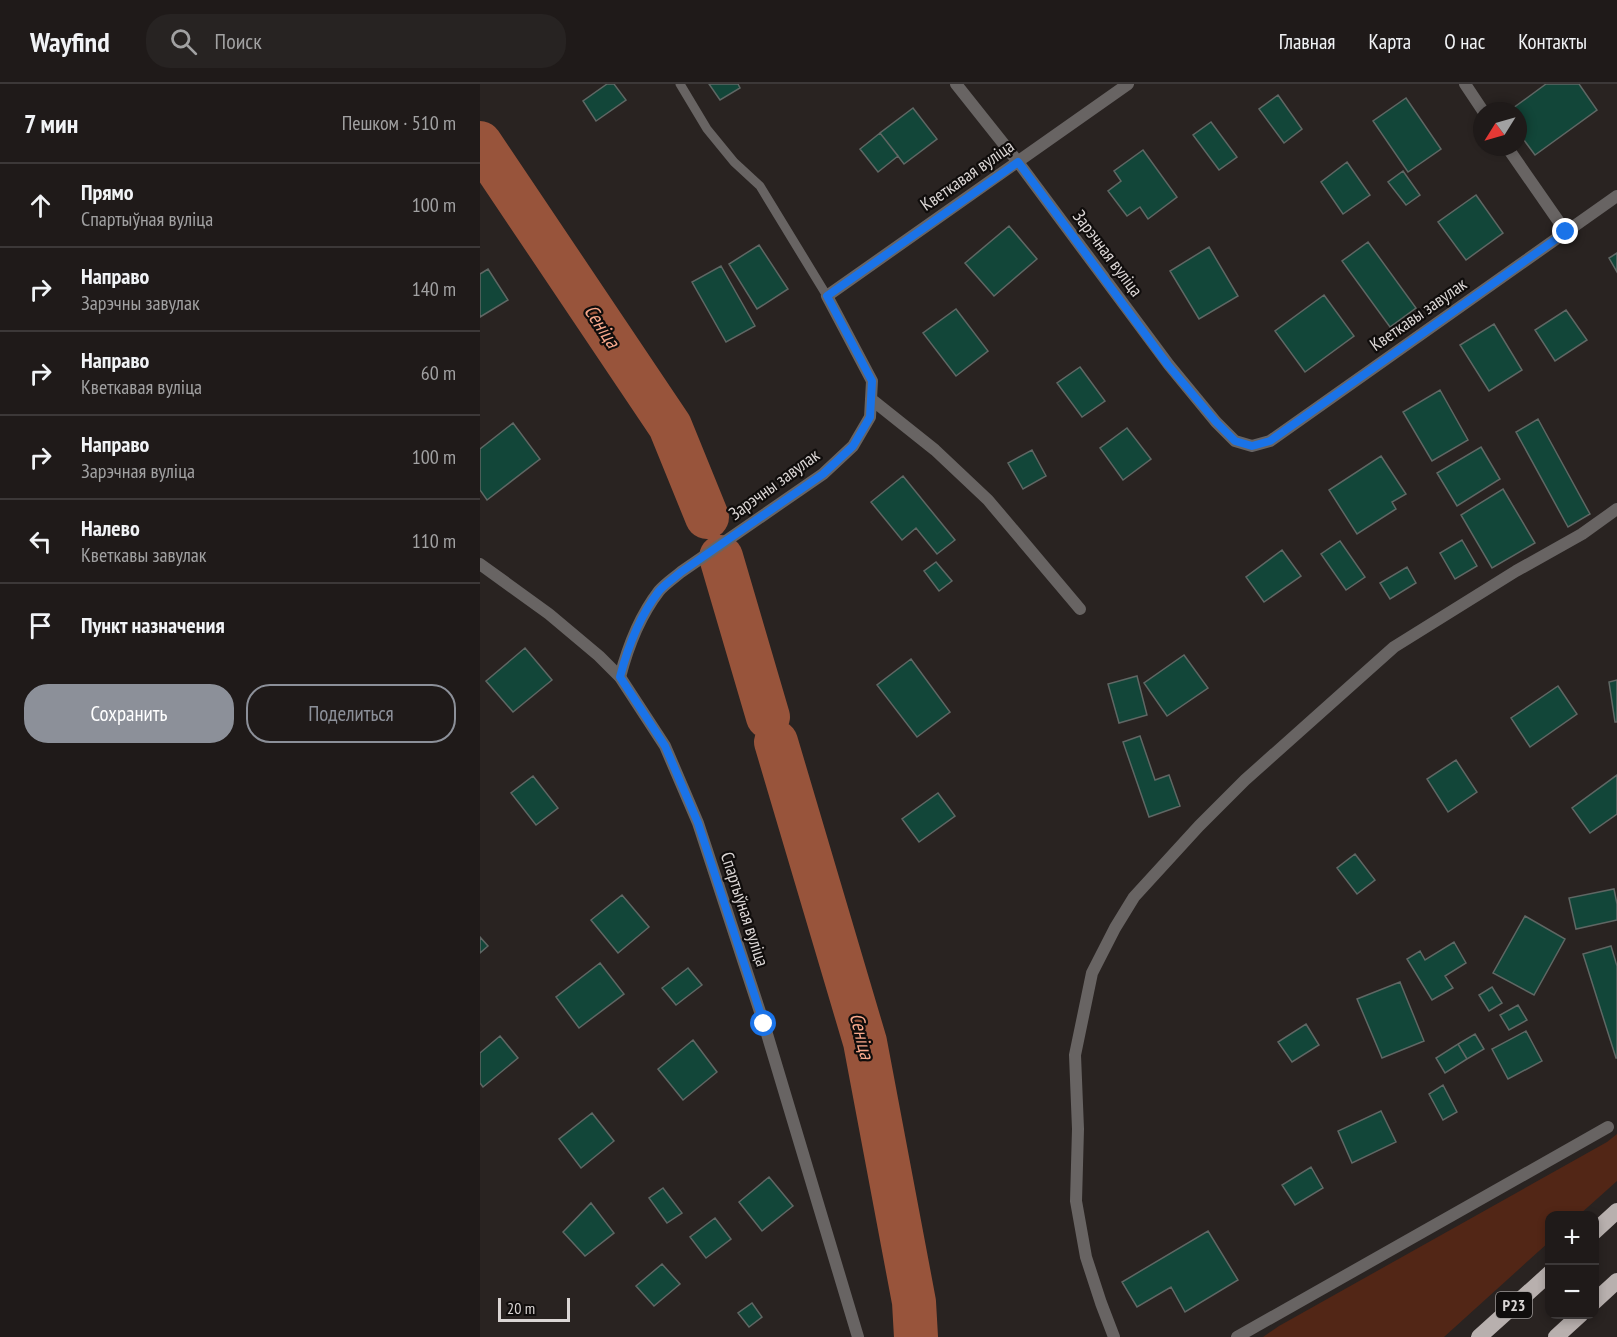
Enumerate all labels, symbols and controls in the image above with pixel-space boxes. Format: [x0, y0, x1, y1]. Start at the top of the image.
search box [146, 14, 566, 68]
text: Wayfind [30, 23, 110, 60]
icon: search [167, 25, 200, 58]
text: Поиск [215, 27, 262, 55]
text: Главная [1279, 28, 1335, 55]
text: Карта [1368, 28, 1411, 55]
text: О нас [1444, 28, 1485, 55]
text: Контакты [1518, 28, 1587, 55]
north arrow [1473, 102, 1527, 156]
text: 7 мин [24, 107, 78, 140]
text: Пешком · 510 m [342, 110, 456, 136]
street label: Кветкавая вуліца [916, 134, 1018, 216]
text: Прямо [81, 178, 134, 206]
icon: ahead [24, 189, 57, 222]
text: 100 m [412, 192, 456, 218]
street label: Зарэчная вуліца [1068, 205, 1148, 301]
text: Спартыўная вуліца [81, 206, 213, 232]
route end [1552, 218, 1578, 244]
text: Направо [81, 262, 149, 290]
street label: Кветкавы завулак [1365, 272, 1471, 356]
icon: right [24, 273, 57, 306]
text: 140 m [412, 276, 456, 302]
text: Зарэчны завулак [81, 290, 200, 316]
water label: Сеніца [578, 299, 626, 353]
text: Направо [81, 346, 149, 374]
icon: right [24, 357, 57, 390]
text: 60 m [421, 360, 456, 386]
text: Кветкавая вуліца [81, 374, 202, 400]
text: Направо [81, 430, 149, 458]
icon: right [24, 441, 57, 474]
street label: Зарэчны завулак [724, 443, 824, 525]
text: 100 m [412, 444, 456, 470]
text: Зарэчная вуліца [81, 458, 195, 484]
text: Налево [81, 514, 140, 542]
icon: left [24, 525, 57, 558]
text: 110 m [412, 528, 456, 554]
text: Кветкавы завулак [81, 542, 207, 568]
icon: arrive [24, 609, 57, 642]
text: Пункт назначения [81, 611, 225, 639]
button: Сохранить [24, 684, 234, 743]
button: Поделиться [246, 684, 456, 743]
street label: Спартыўная вуліца [716, 849, 774, 969]
route start [750, 1010, 776, 1036]
water label: Сеніца [844, 1010, 881, 1063]
map controls [1545, 1211, 1599, 1319]
button: + [1545, 1211, 1599, 1265]
button: − [1545, 1265, 1599, 1319]
road number: Р23 [1496, 1292, 1532, 1318]
scale bar [498, 1295, 570, 1322]
text: 20 m [507, 1298, 535, 1318]

